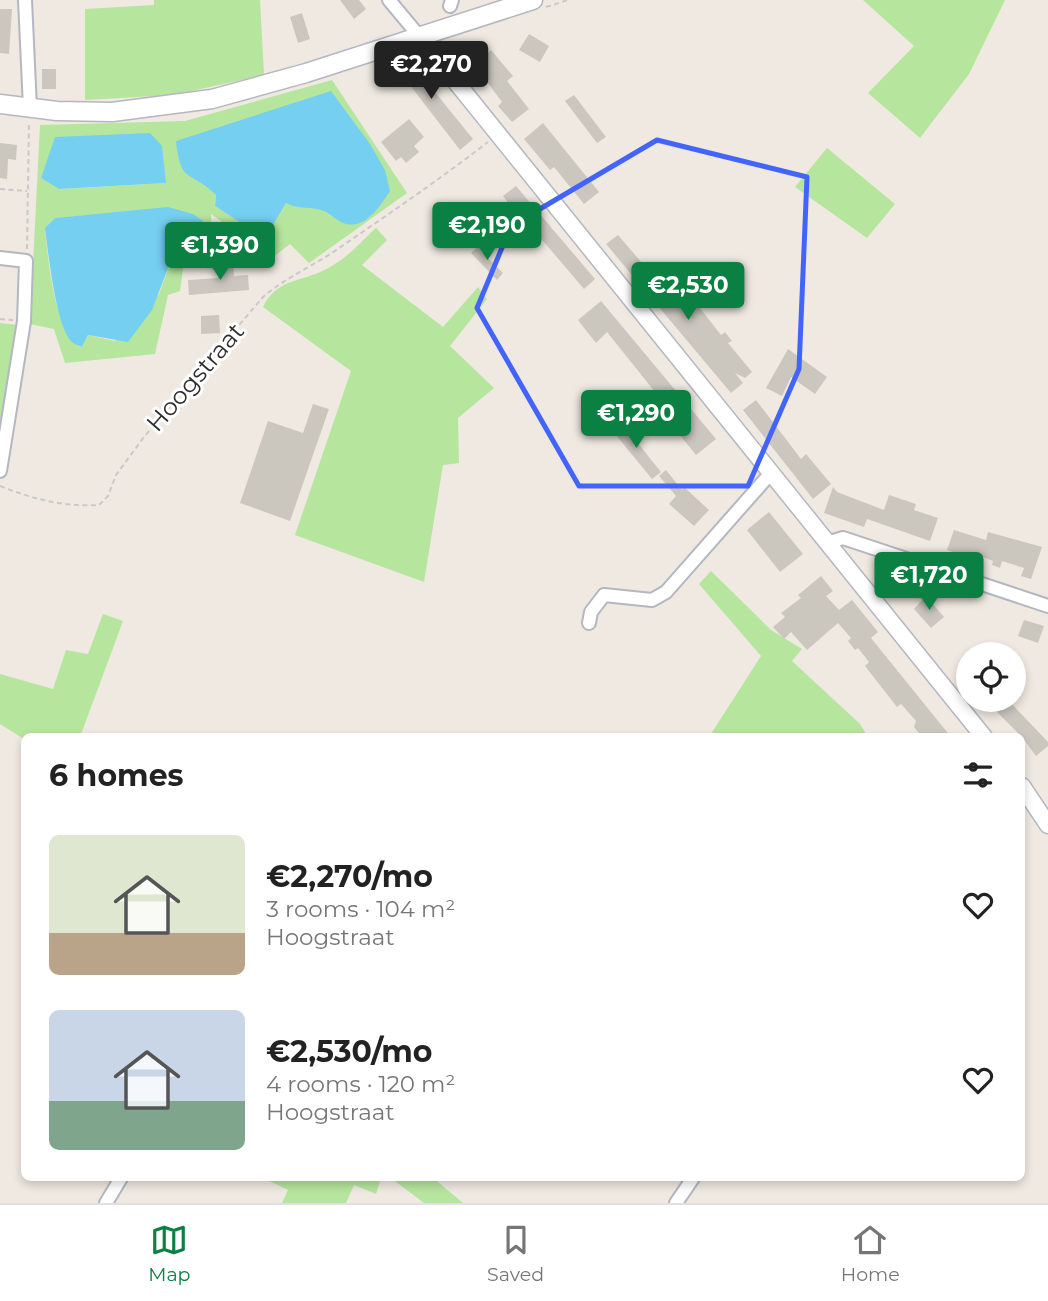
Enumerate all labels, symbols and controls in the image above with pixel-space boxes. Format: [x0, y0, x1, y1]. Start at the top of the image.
pin: €2,270 [374, 42, 488, 101]
text: €2,270 [390, 50, 472, 78]
pin: €2,190 [430, 202, 544, 262]
text: €2,190 [448, 211, 526, 239]
pin: €1,390 [163, 222, 277, 282]
text: €1,390 [181, 231, 259, 259]
pin: €2,530 [631, 262, 745, 322]
text: €2,530 [647, 271, 729, 299]
street label: Hoogstraat [140, 317, 250, 437]
pin: €1,290 [579, 391, 693, 450]
text: €1,290 [597, 399, 675, 427]
pin: €1,720 [872, 552, 986, 612]
text: €1,720 [891, 561, 968, 589]
map controls [956, 642, 1026, 712]
button: locate [956, 642, 1026, 712]
icon: filters [959, 756, 997, 794]
text: 6 homes [49, 757, 184, 794]
text: €2,270/mo [266, 858, 433, 895]
icon: home [105, 863, 189, 947]
icon: heart [959, 886, 997, 924]
text: 3 rooms · 104 m² [266, 895, 455, 923]
text: Hoogstraat [266, 923, 395, 951]
text: €2,530/mo [266, 1033, 432, 1070]
icon: home [105, 1038, 189, 1122]
icon: heart [959, 1061, 997, 1099]
text: 4 rooms · 120 m² [266, 1070, 455, 1098]
text: Hoogstraat [266, 1098, 395, 1126]
tab: Map [148, 1221, 191, 1286]
tab: Saved [487, 1221, 544, 1286]
tab: Home [841, 1221, 900, 1286]

